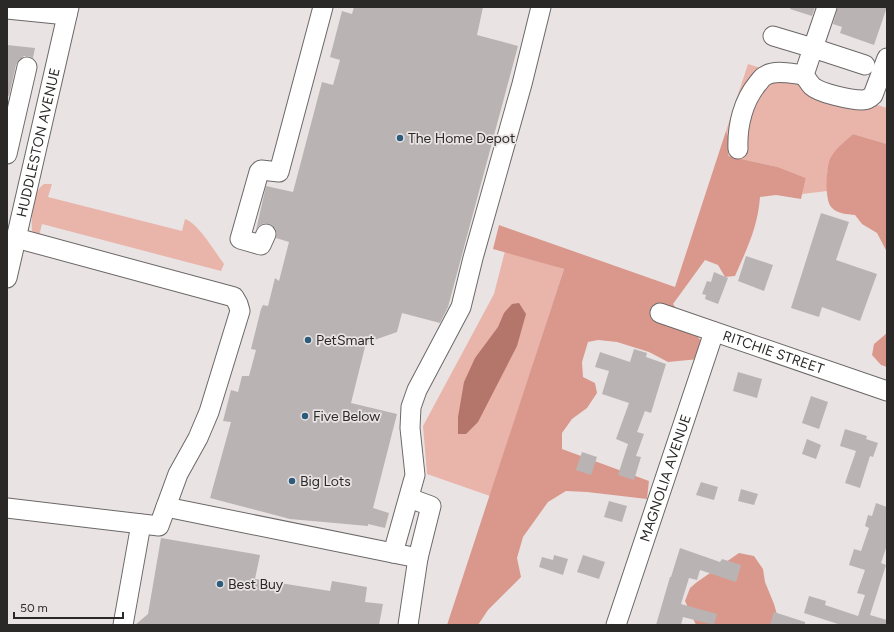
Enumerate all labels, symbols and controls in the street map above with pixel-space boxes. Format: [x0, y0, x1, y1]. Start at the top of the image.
street label: HUDDLESTON AVENUE [13, 66, 63, 219]
place label: The Home Depot [408, 130, 515, 147]
marker: The Home Depot [395, 133, 405, 143]
street label: RITCHIE STREET [721, 327, 827, 377]
place label: PetSmart [316, 332, 375, 349]
marker: PetSmart [303, 335, 313, 345]
place label: Five Below [313, 408, 380, 425]
marker: Five Below [300, 411, 310, 421]
street label: MAGNOLIA AVENUE [636, 412, 694, 544]
place label: Big Lots [300, 473, 351, 490]
marker: Big Lots [287, 476, 297, 486]
place label: Best Buy [228, 576, 284, 593]
marker: Best Buy [215, 579, 225, 589]
scale bar [14, 594, 123, 620]
text: 50 m [20, 601, 48, 615]

